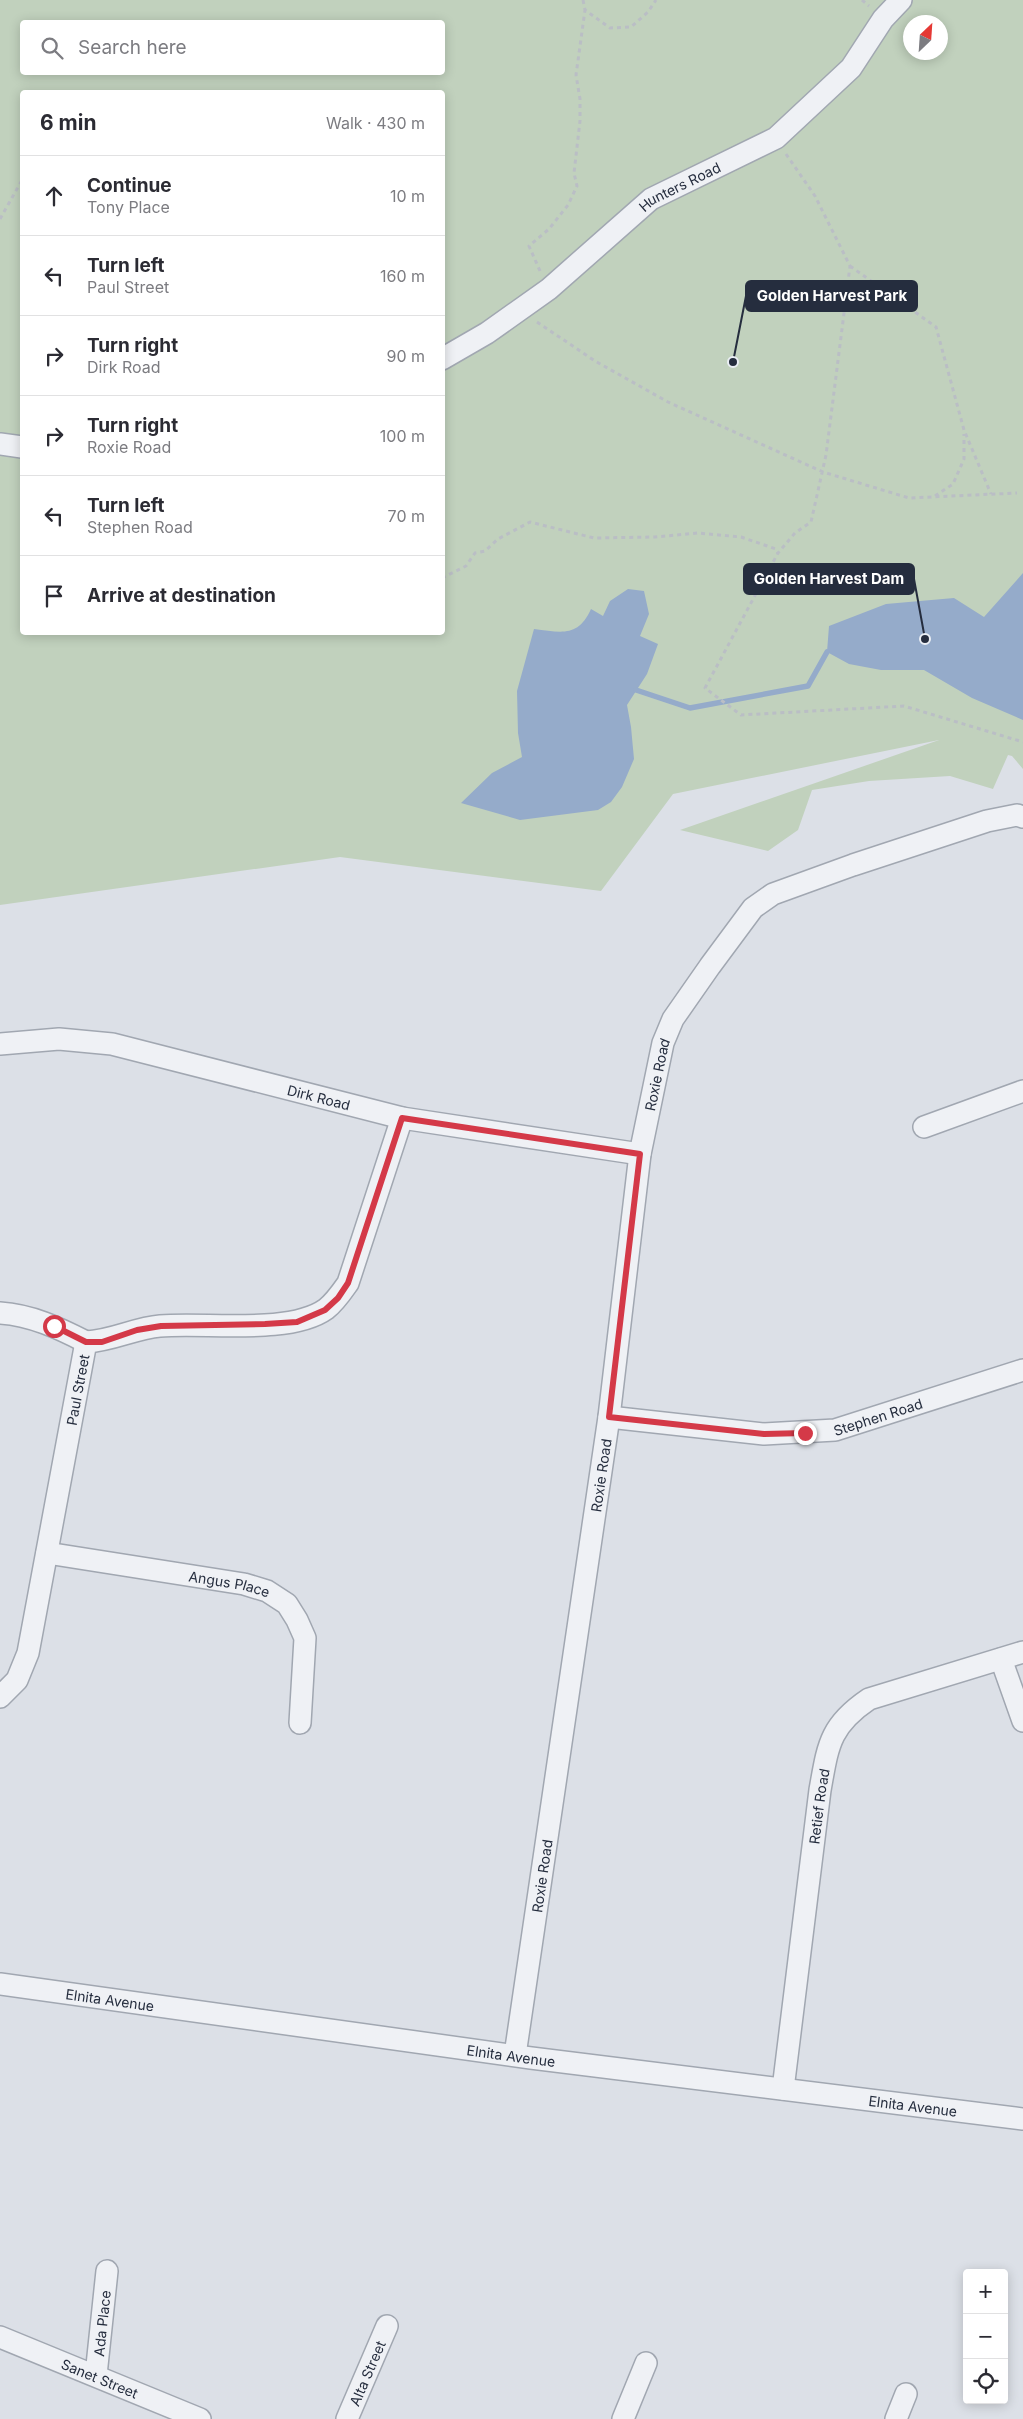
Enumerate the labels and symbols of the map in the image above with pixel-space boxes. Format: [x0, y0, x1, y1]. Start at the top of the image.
north arrow [903, 15, 948, 60]
street label: Hunters Road [635, 158, 723, 215]
callout: Golden Harvest Park [746, 281, 917, 311]
text: Golden Harvest Park [757, 286, 908, 305]
callout: Golden Harvest Dam [744, 564, 914, 594]
text: Golden Harvest Dam [754, 569, 904, 588]
street label: Roxie Road [641, 1035, 673, 1112]
street label: Dirk Road [286, 1081, 352, 1113]
route start [43, 1315, 66, 1338]
street label: Paul Street [62, 1352, 92, 1427]
street label: Stephen Road [831, 1394, 925, 1439]
route end [794, 1422, 817, 1445]
street label: Roxie Road [587, 1437, 614, 1513]
street label: Angus Place [188, 1567, 272, 1600]
street label: Retief Road [805, 1767, 832, 1845]
street label: Roxie Road [528, 1838, 555, 1914]
street label: Elnita Avenue [65, 1985, 155, 2014]
street label: Elnita Avenue [466, 2041, 556, 2069]
street label: Elnita Avenue [868, 2091, 958, 2119]
street label: Ada Place [90, 2289, 113, 2357]
street label: Alta Street [345, 2338, 388, 2408]
street label: Sanet Street [59, 2355, 141, 2401]

